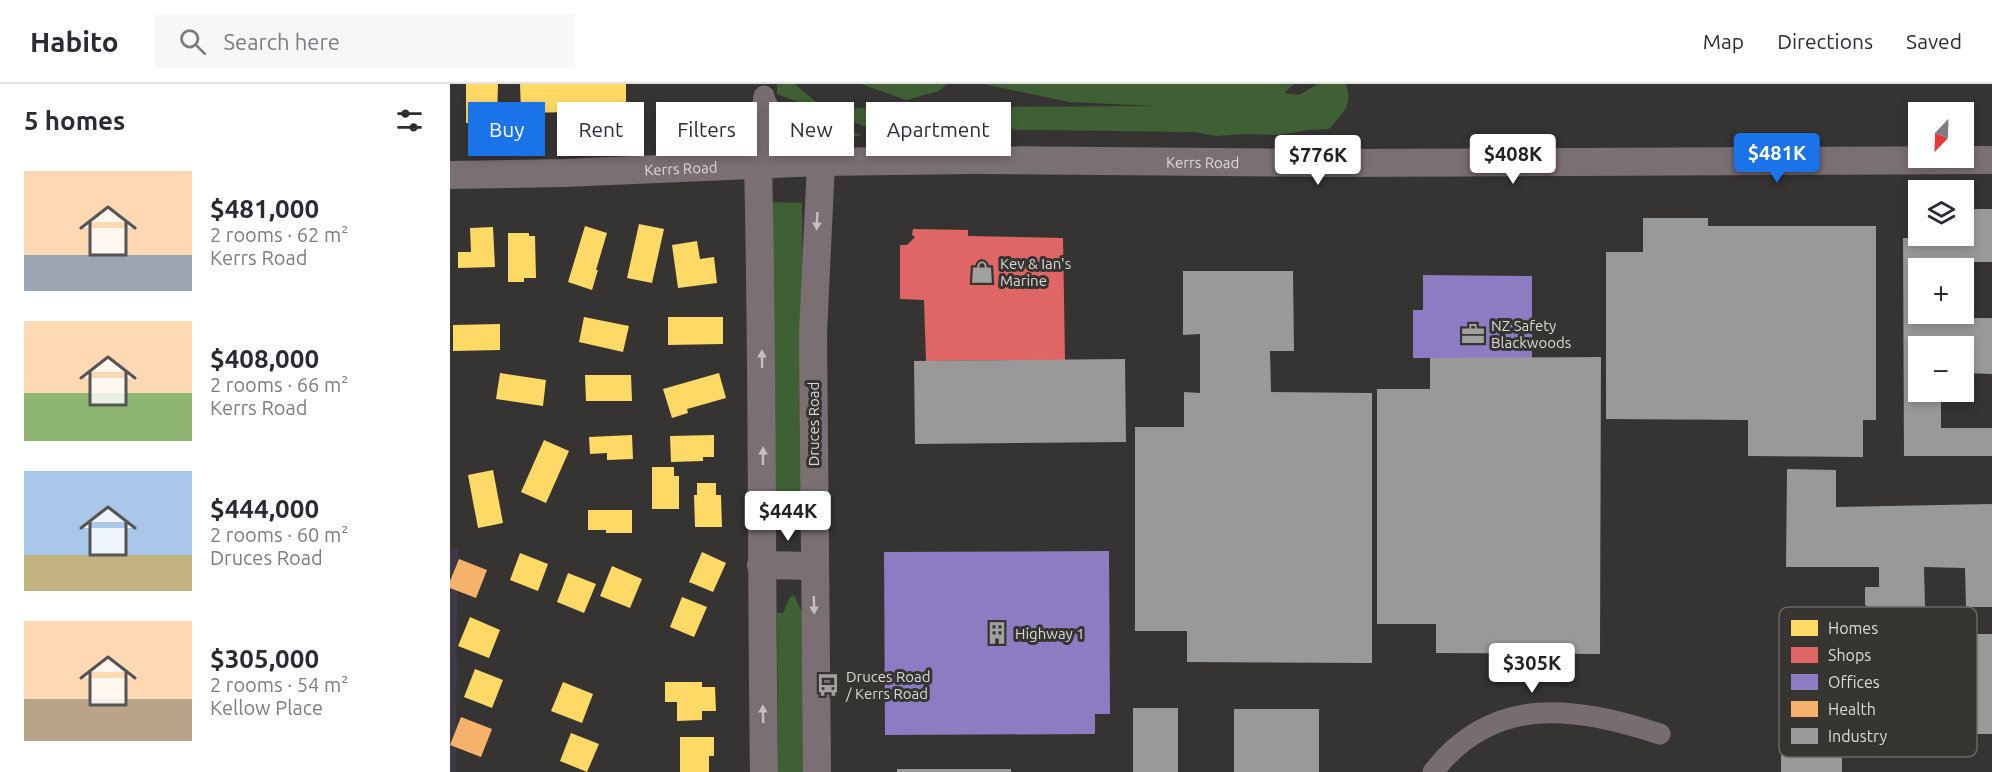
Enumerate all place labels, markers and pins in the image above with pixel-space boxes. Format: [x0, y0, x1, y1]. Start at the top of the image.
pin: $481K [1735, 133, 1819, 184]
pin: $408K [1471, 134, 1555, 185]
pin: $776K [1276, 135, 1360, 186]
place label: Kev & Ian's Marine [1000, 255, 1071, 289]
shop icon: Kev & Ian's Marine [969, 259, 995, 285]
place label: NZ Safety Blackwoods [1491, 317, 1571, 351]
office icon: NZ Safety Blackwoods [1460, 321, 1486, 347]
pin: $444K [746, 491, 830, 542]
building icon: Highway 1 [984, 620, 1010, 646]
place label: Highway 1 [1015, 625, 1085, 642]
pin: $305K [1490, 643, 1574, 694]
place label: Druces Road / Kerrs Road [845, 668, 931, 702]
bus stop icon: Druces Road / Kerrs Road [815, 672, 841, 698]

